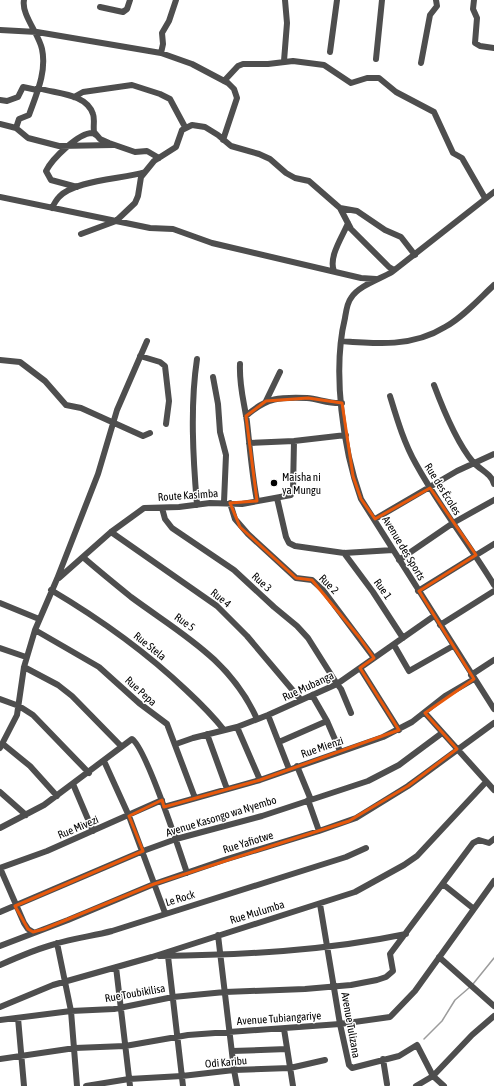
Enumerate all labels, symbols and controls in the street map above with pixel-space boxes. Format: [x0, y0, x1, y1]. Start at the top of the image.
street label: Rue des Écoles [422, 461, 464, 517]
place label: Maisha ni ya Mungu [282, 471, 321, 496]
marker: Maisha ni ya Mungu [269, 478, 279, 488]
street label: Route Kasimba [157, 487, 219, 503]
street label: Avenue des Sports [380, 514, 428, 582]
street label: Rue 3 [250, 570, 274, 594]
street label: Rue 2 [317, 572, 341, 596]
street label: Rue 1 [372, 576, 394, 602]
street label: Rue 4 [208, 586, 234, 610]
street label: Rue 5 [172, 611, 198, 633]
street label: Rue Stela [131, 629, 169, 663]
street label: Rue Mubanga [280, 669, 336, 703]
street label: Rue Pepa [123, 674, 159, 708]
street label: Rue Mienzi [299, 734, 345, 760]
street label: Avenue Kasongo wa Nyembo [164, 793, 278, 839]
street label: Rue Mivezi [56, 813, 100, 841]
street label: Rue Yafiotwe [221, 829, 275, 855]
street label: Le Rock [164, 888, 196, 908]
street label: Rue Mulumba [228, 898, 286, 926]
street label: Rue Toubikilisa [104, 982, 166, 1004]
street label: Avenue Tulizana [339, 991, 363, 1059]
street label: Avenue Tubiangariye [236, 1009, 322, 1027]
street label: Odi Karibu [204, 1054, 248, 1070]

